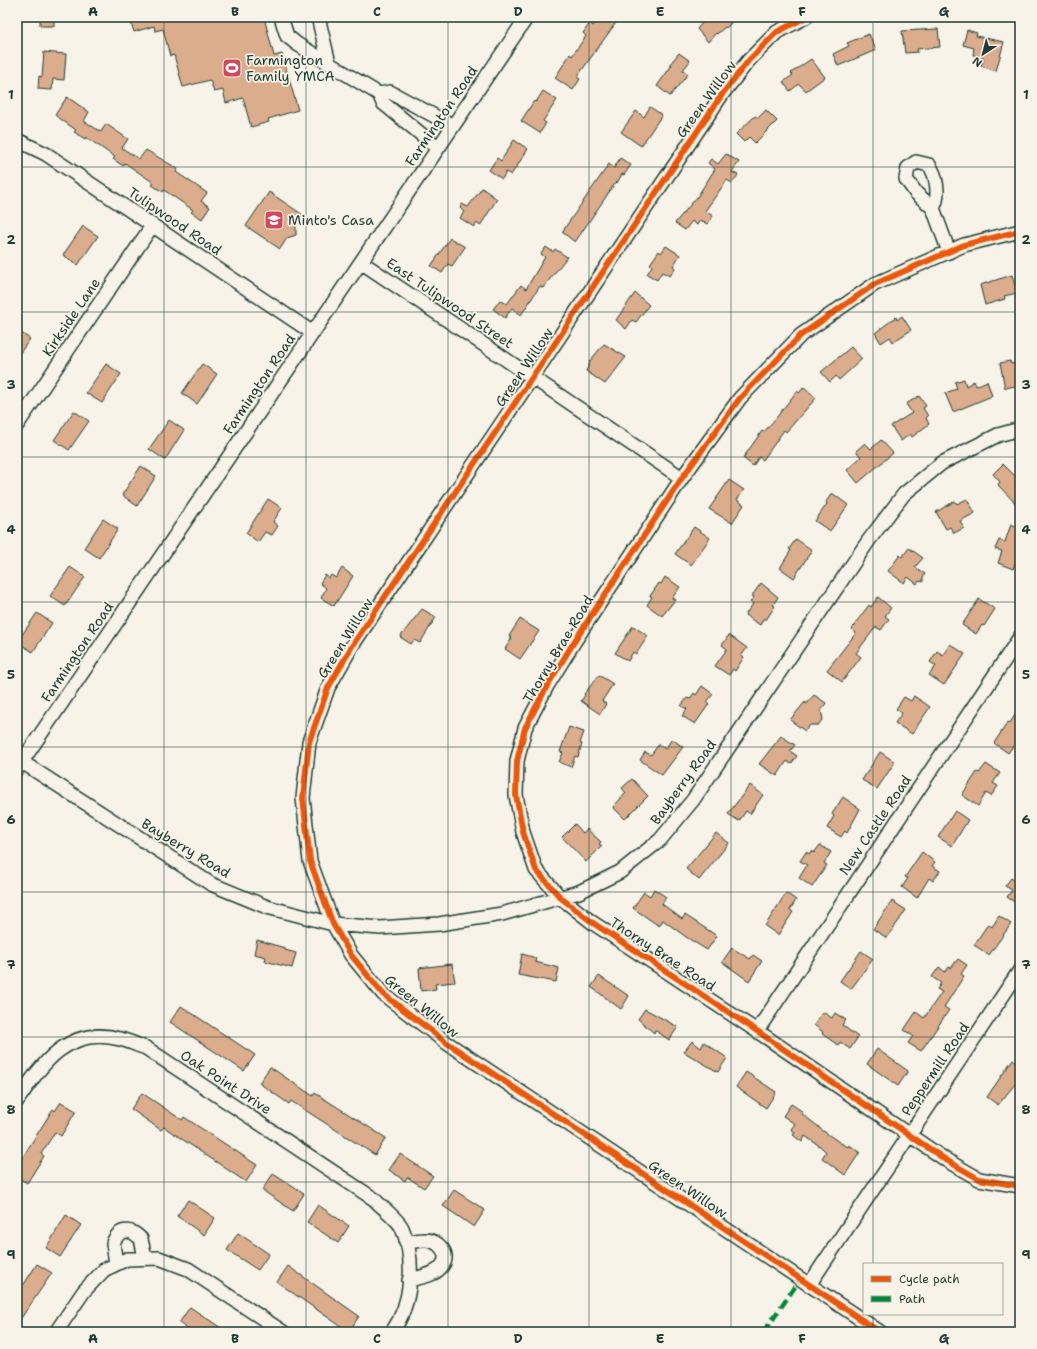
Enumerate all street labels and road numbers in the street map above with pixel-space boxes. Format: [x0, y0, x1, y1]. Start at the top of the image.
street label: Green Willow [672, 57, 740, 141]
street label: Farmington Road [401, 62, 481, 170]
street label: Tulipwood Road [125, 183, 225, 259]
street label: East Tulipwood Street [383, 254, 517, 352]
street label: Kirkside Lane [38, 274, 104, 360]
street label: Green Willow [491, 324, 557, 410]
street label: Farmington Road [219, 330, 299, 438]
street label: Thorny Brae Road [519, 592, 597, 706]
street label: Green Willow [313, 595, 377, 681]
street label: Farmington Road [37, 598, 117, 706]
street label: Bayberry Road [646, 736, 720, 828]
street label: New Castle Road [835, 771, 915, 878]
street label: Bayberry Road [138, 814, 234, 882]
street label: Thorny Brae Road [607, 913, 719, 995]
street label: Green Willow [381, 970, 463, 1042]
street label: Peppermill Road [897, 1019, 973, 1119]
street label: Oak Point Drive [177, 1046, 275, 1118]
street label: Green Willow [645, 1156, 731, 1222]

